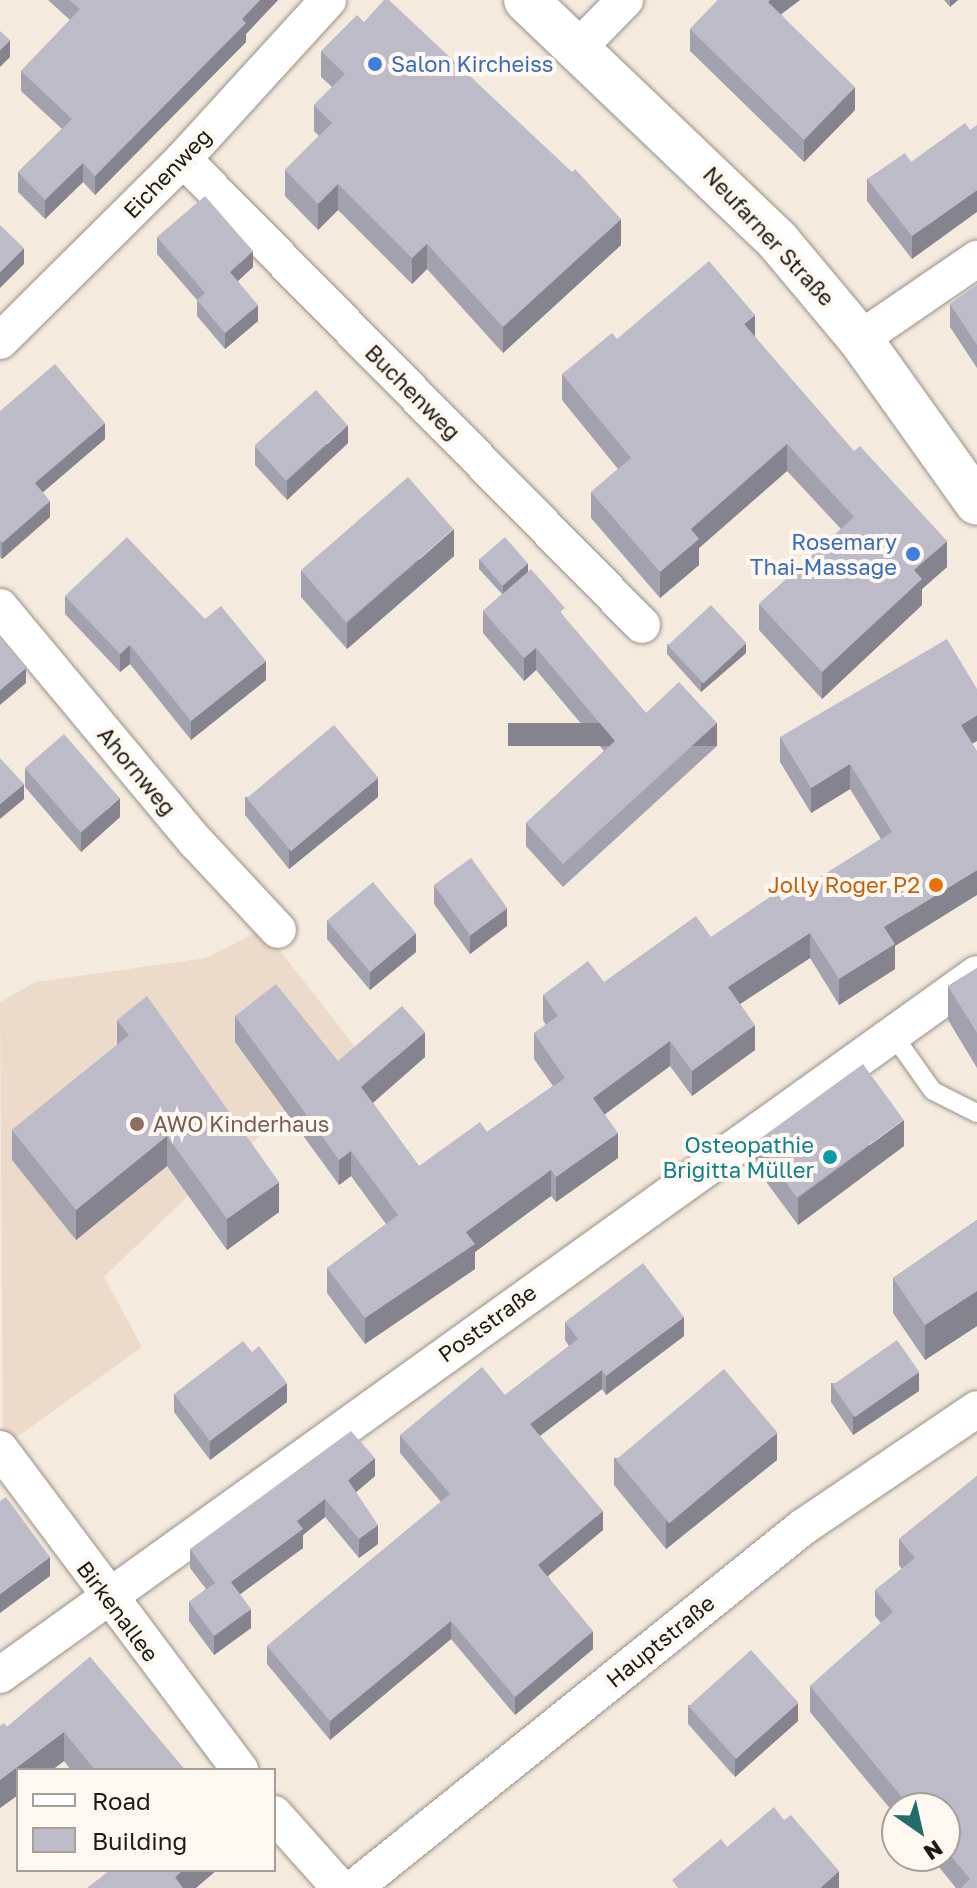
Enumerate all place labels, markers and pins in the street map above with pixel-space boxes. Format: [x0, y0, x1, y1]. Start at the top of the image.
place label: Salon Kircheiss [391, 51, 553, 77]
marker: Salon Kircheiss [366, 55, 384, 73]
place label: Rosemary Thai-Massage [750, 528, 897, 580]
marker: Rosemary Thai-Massage [904, 545, 922, 563]
place label: Jolly Roger P2 [768, 872, 920, 898]
marker: Jolly Roger P2 [927, 876, 945, 894]
place label: AWO Kinderhaus [153, 1111, 330, 1137]
marker: AWO Kinderhaus [128, 1115, 146, 1133]
place label: Osteopathie Brigitta Müller [663, 1131, 814, 1182]
marker: Osteopathie Brigitta Müller [821, 1148, 839, 1166]

